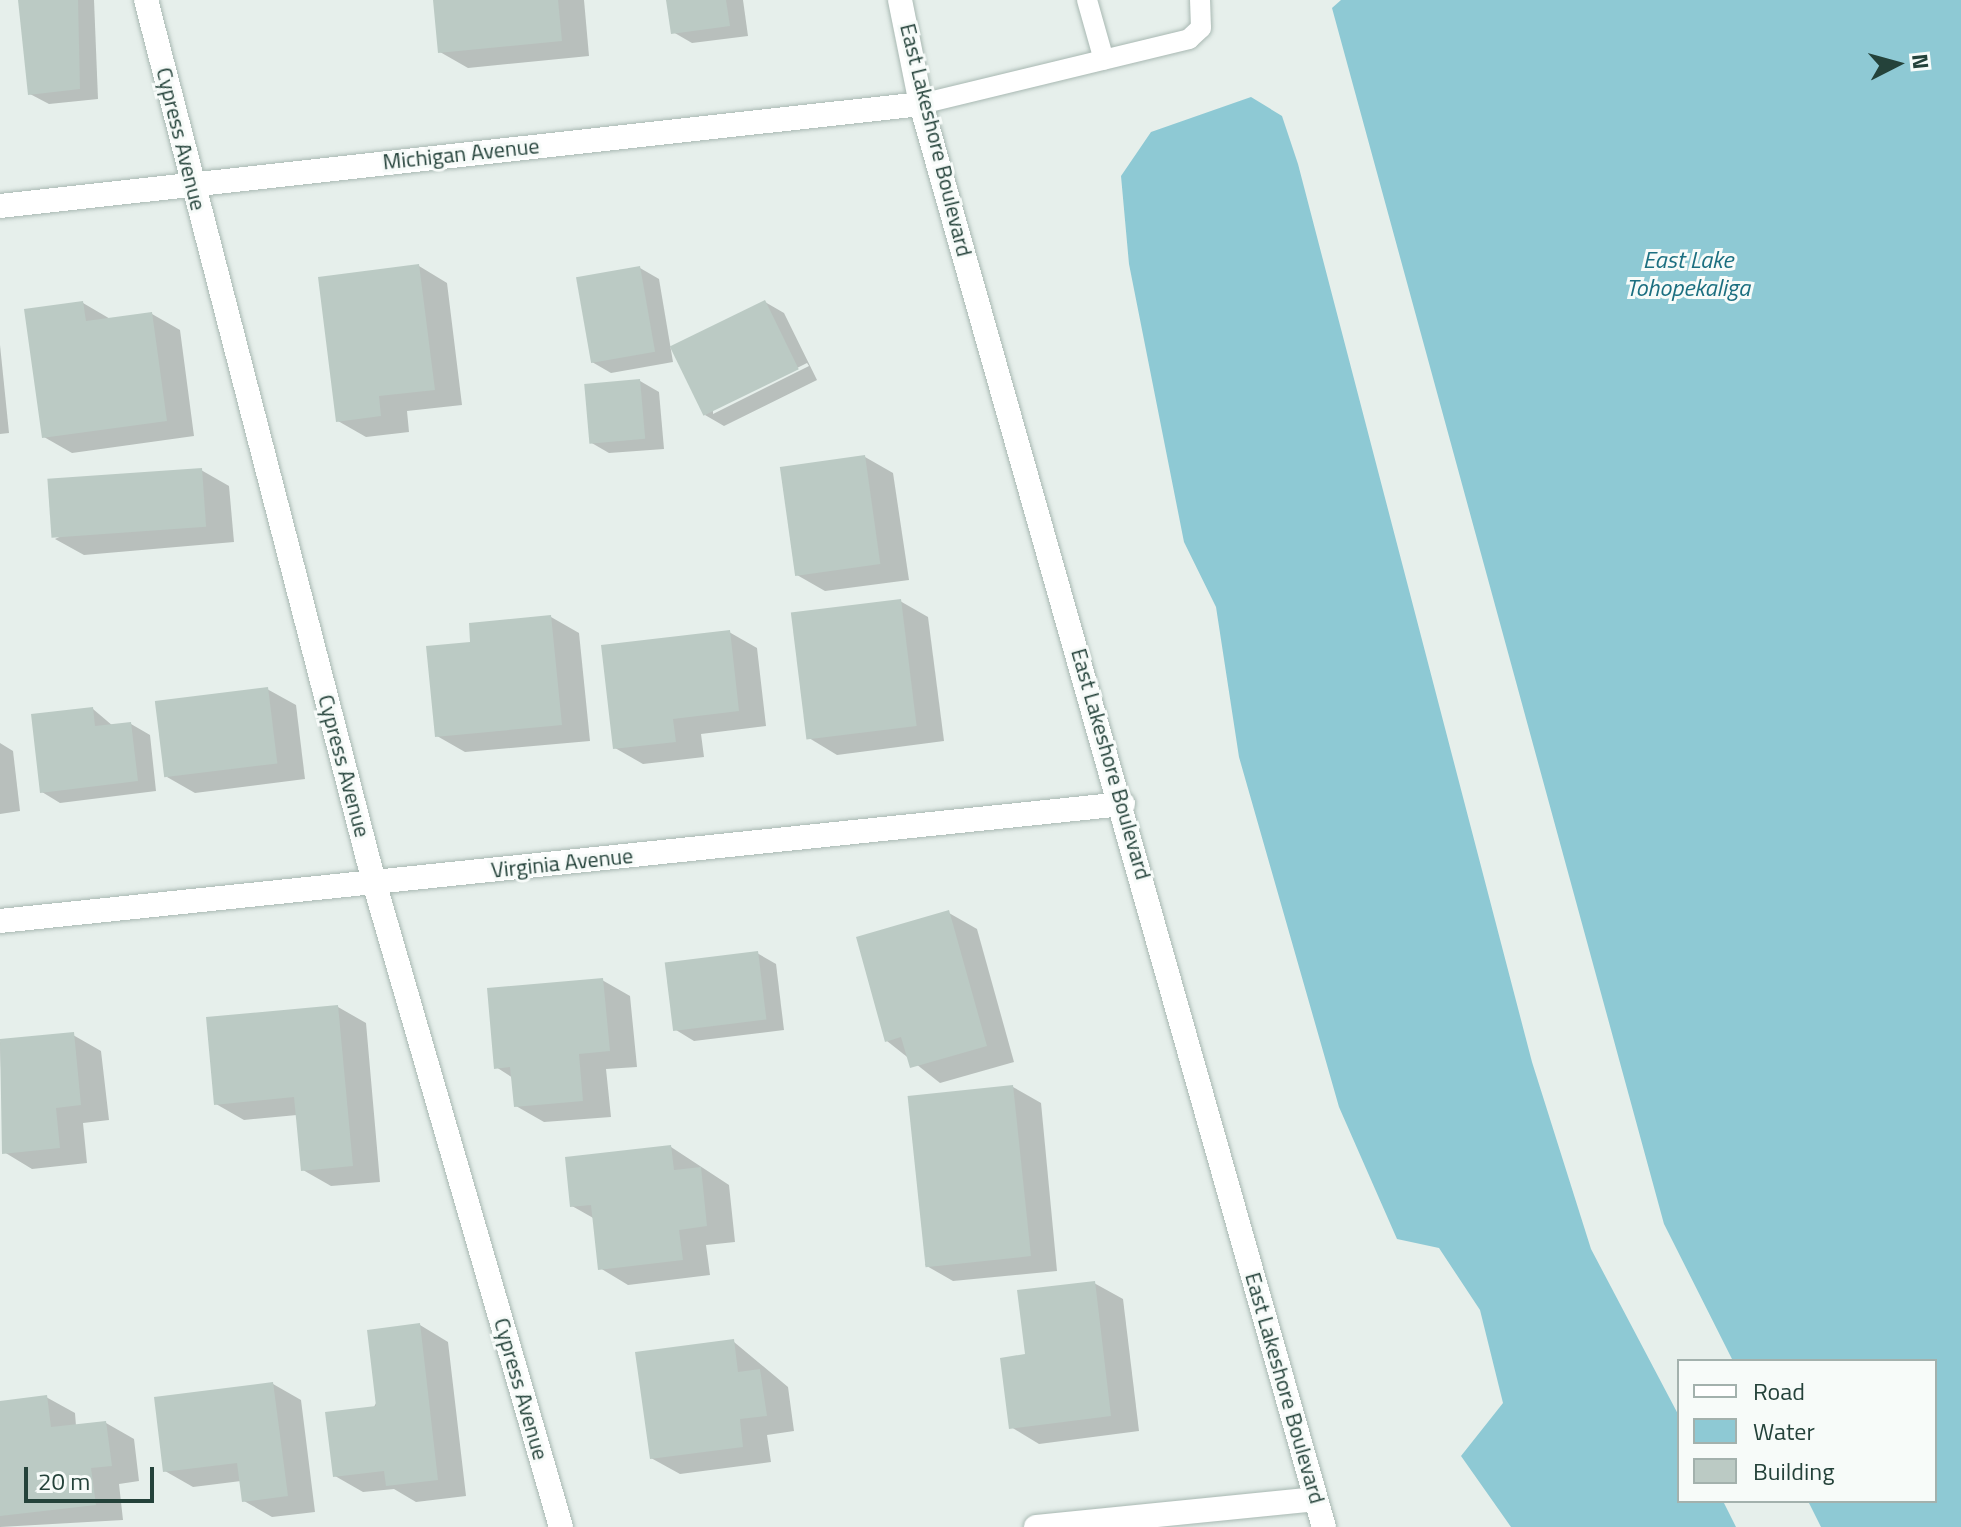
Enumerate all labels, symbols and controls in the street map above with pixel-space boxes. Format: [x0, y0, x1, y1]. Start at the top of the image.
street label: East Lakeshore Boulevard [894, 21, 978, 259]
north arrow [1857, 24, 1937, 104]
text: N [1903, 52, 1939, 71]
street label: Cypress Avenue [150, 65, 212, 213]
street label: Michigan Avenue [381, 133, 541, 175]
water label: East Lake Tohopekaliga [1626, 246, 1750, 302]
street label: East Lakeshore Boulevard [1065, 645, 1157, 883]
street label: Cypress Avenue [312, 692, 376, 840]
street label: Virginia Avenue [490, 842, 634, 884]
street label: East Lakeshore Boulevard [1239, 1269, 1331, 1507]
street label: Cypress Avenue [488, 1315, 554, 1463]
legend [1677, 1359, 1937, 1503]
text: Road [1753, 1373, 1805, 1409]
text: Water [1753, 1413, 1815, 1449]
scale bar [28, 1451, 158, 1501]
text: Building [1753, 1453, 1835, 1489]
text: 20 m [38, 1463, 90, 1499]

